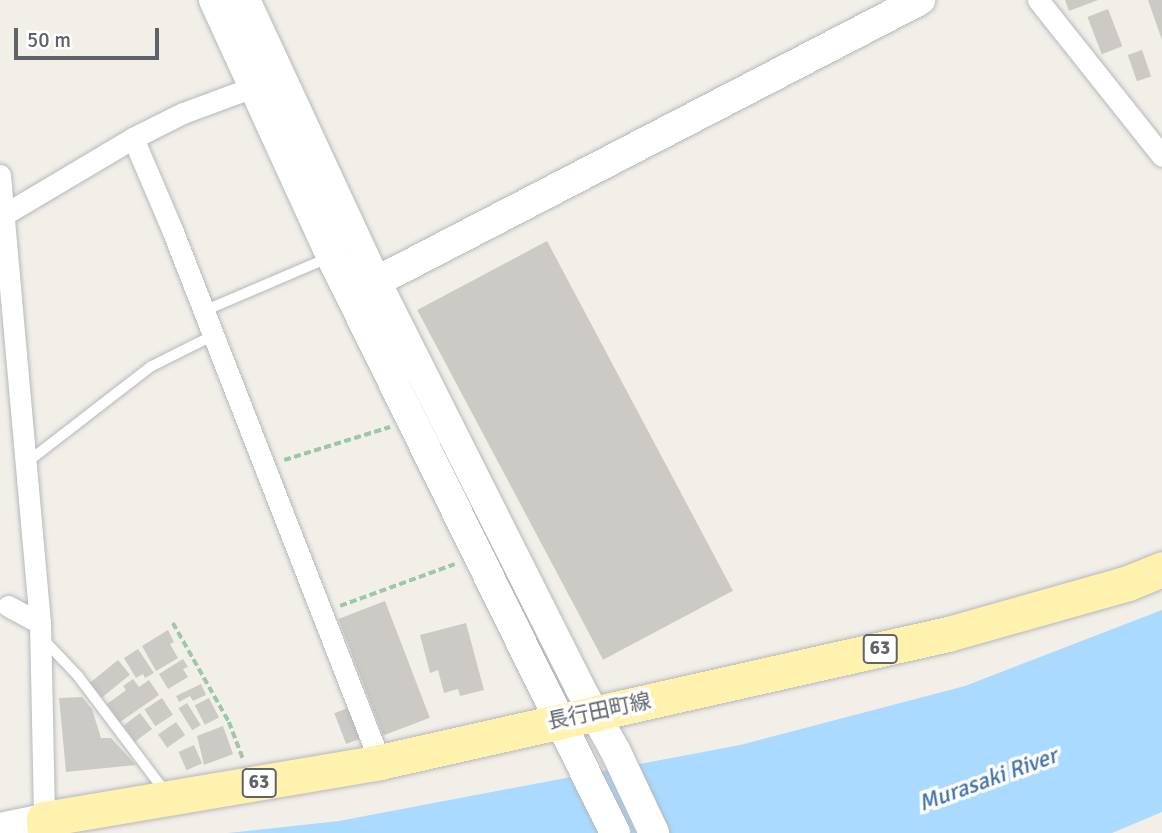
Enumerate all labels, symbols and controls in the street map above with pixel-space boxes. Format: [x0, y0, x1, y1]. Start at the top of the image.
scale bar [18, 14, 163, 58]
text: 50 m [27, 27, 71, 53]
road number: 63 [862, 634, 898, 664]
street label: 長行田町線 [545, 688, 653, 734]
water label: Murasaki River [915, 742, 1061, 818]
road number: 63 [242, 768, 276, 798]

